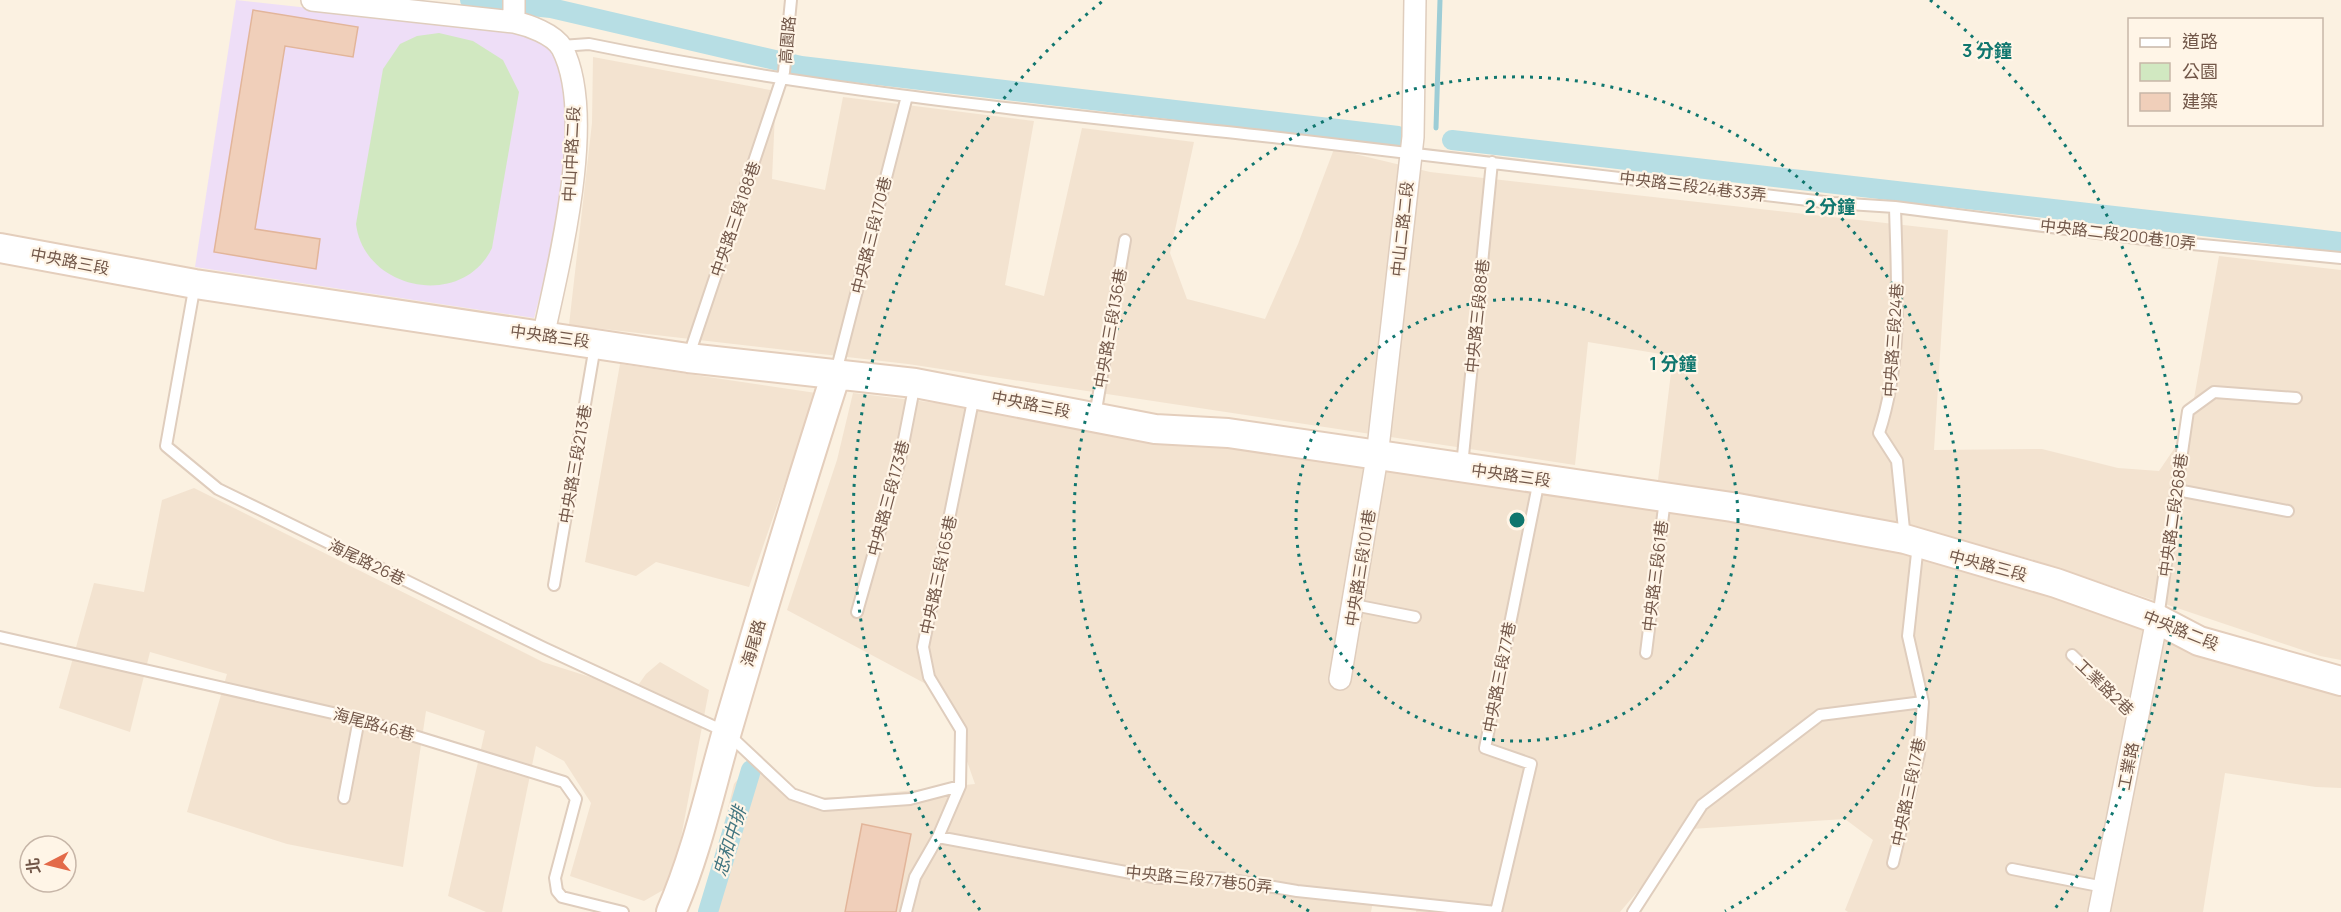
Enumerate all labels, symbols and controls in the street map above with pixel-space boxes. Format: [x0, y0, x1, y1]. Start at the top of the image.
street label: 高園路 [774, 15, 800, 65]
legend [2128, 18, 2323, 126]
text: 道路 [2182, 29, 2218, 53]
text: 3 分鐘 [1962, 38, 2012, 62]
text: 公園 [2182, 59, 2218, 83]
text: 建築 [2182, 89, 2218, 113]
street label: 中山中路二段 [558, 105, 584, 203]
street label: 中央路三段188巷 [705, 158, 765, 280]
street label: 中央路三段24巷33弄 [1618, 166, 1768, 206]
street label: 中央路三段170巷 [846, 174, 896, 296]
street label: 中山二路二段 [1386, 180, 1418, 278]
text: 2 分鐘 [1805, 194, 1855, 218]
street label: 中央路二段200巷10弄 [2039, 214, 2197, 254]
street label: 中央路三段 [29, 243, 111, 279]
street label: 中央路三段88巷 [1460, 258, 1494, 374]
street label: 中央路三段136巷 [1089, 266, 1131, 390]
street label: 中央路三段24巷 [1878, 282, 1908, 398]
street label: 中央路三段 [509, 320, 591, 352]
text: 1 分鐘 [1649, 351, 1697, 375]
street label: 中央路三段 [990, 386, 1072, 422]
street label: 中央路三段213巷 [554, 403, 596, 525]
street label: 中央路三段173巷 [862, 438, 914, 558]
street label: 中央路二段268巷 [2153, 452, 2193, 578]
street label: 中央路三段 [1470, 459, 1552, 491]
street label: 中央路三段101巷 [1340, 508, 1380, 628]
centre of rings [1507, 510, 1527, 530]
street label: 中央路三段165巷 [915, 513, 961, 637]
street label: 中央路三段61巷 [1637, 519, 1673, 633]
street label: 海尾路26巷 [325, 534, 409, 590]
street label: 中央路三段 [1947, 544, 2029, 586]
street label: 中央路二段 [2140, 605, 2222, 655]
street label: 海尾路 [736, 617, 770, 669]
street label: 中央路三段77巷 [1477, 620, 1521, 734]
street label: 工業路2巷 [2071, 654, 2139, 720]
street label: 海尾路46巷 [331, 703, 417, 745]
street label: 中央路三段17巷 [1886, 736, 1930, 848]
street label: 工業路 [2113, 740, 2143, 792]
water label: 忠和中排 [707, 801, 752, 879]
north arrow [18, 834, 78, 894]
text: 北 [21, 857, 45, 875]
street label: 中央路三段77巷50弄 [1125, 860, 1273, 898]

